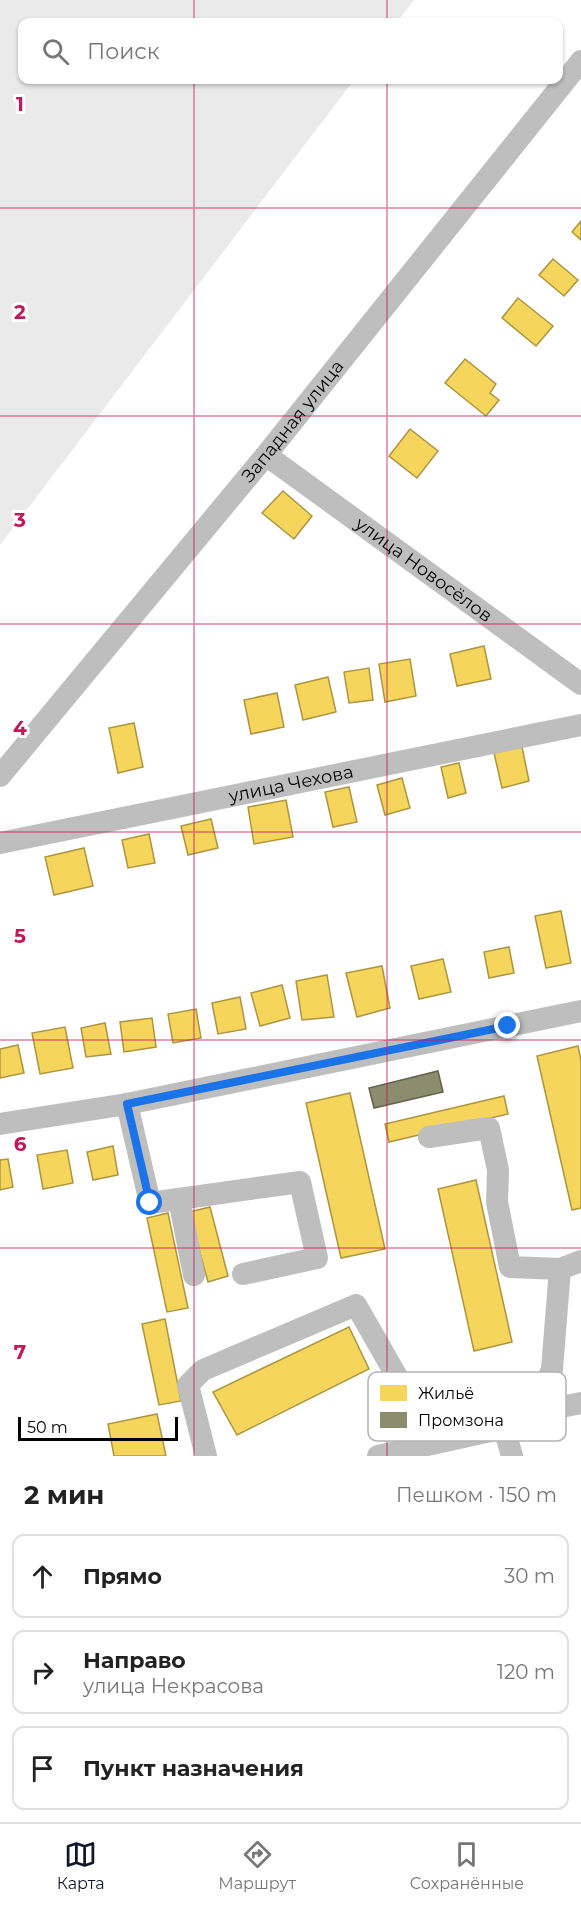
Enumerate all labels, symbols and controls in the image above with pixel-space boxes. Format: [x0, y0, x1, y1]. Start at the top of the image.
search box [18, 18, 563, 84]
icon: search [39, 35, 72, 68]
text: Поиск [87, 38, 159, 65]
text: 1 [16, 92, 24, 116]
text: 2 [14, 300, 26, 324]
street label: Западная улица [237, 356, 349, 487]
text: 3 [13, 508, 26, 532]
street label: улица Новосёлов [350, 512, 497, 627]
text: 4 [13, 716, 27, 740]
street label: улица Чехова [226, 760, 355, 807]
text: 5 [14, 924, 26, 948]
route end [494, 1012, 520, 1038]
text: 6 [14, 1132, 27, 1156]
route start [136, 1189, 162, 1215]
text: 7 [14, 1340, 26, 1364]
legend [368, 1372, 566, 1441]
text: Жильё [418, 1384, 474, 1403]
text: Промзона [418, 1411, 504, 1430]
scale bar [18, 1414, 178, 1442]
text: 50 m [27, 1418, 68, 1437]
text: 2 мин [24, 1479, 104, 1511]
text: Пешком · 150 m [396, 1483, 557, 1507]
icon: ahead [26, 1560, 59, 1593]
text: Прямо [83, 1563, 162, 1590]
text: 30 m [504, 1564, 555, 1588]
text: Направо [83, 1647, 186, 1674]
icon: right [26, 1656, 59, 1689]
text: 120 m [497, 1660, 555, 1684]
text: улица Некрасова [83, 1674, 264, 1698]
icon: arrive [26, 1752, 59, 1785]
text: Пункт назначения [83, 1755, 304, 1782]
tab: Карта [57, 1838, 105, 1893]
tab: Маршрут [218, 1838, 296, 1893]
tab: Сохранённые [410, 1838, 524, 1893]

